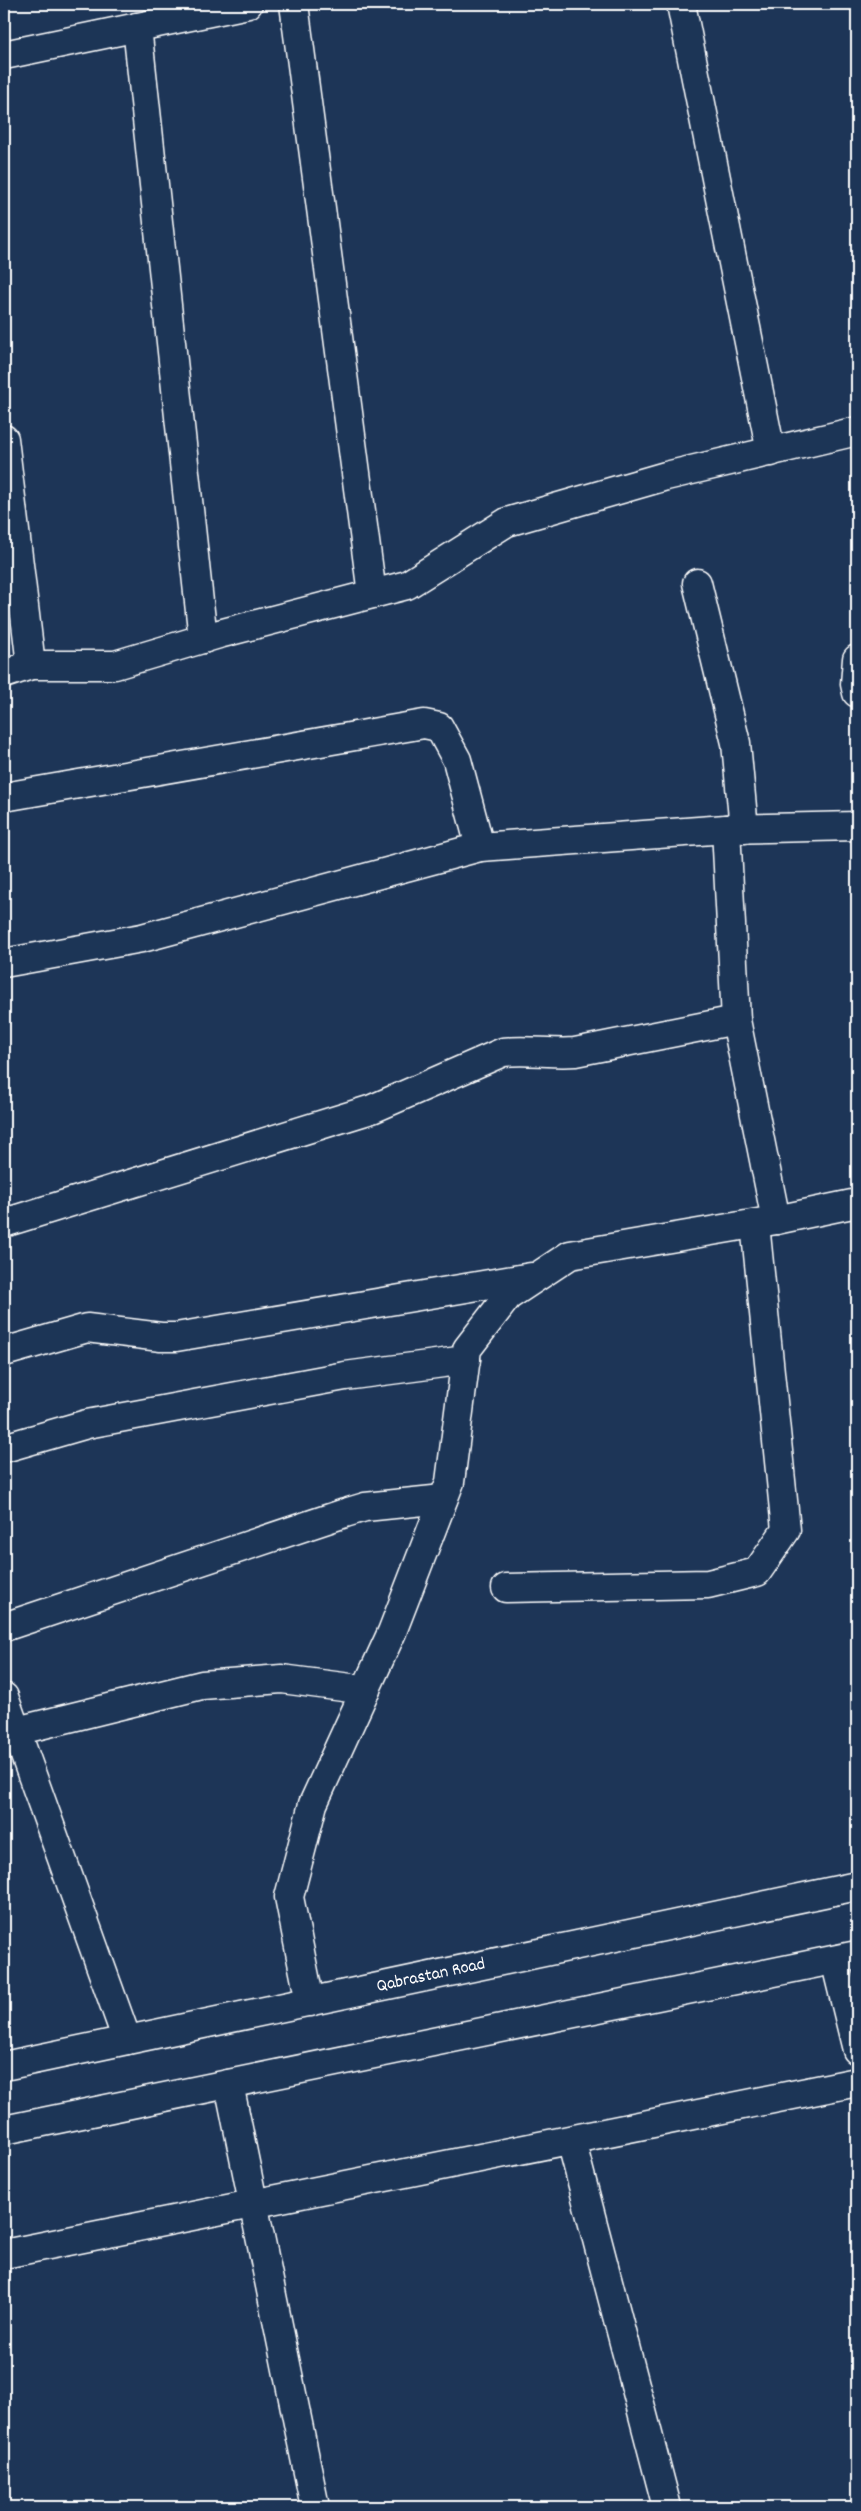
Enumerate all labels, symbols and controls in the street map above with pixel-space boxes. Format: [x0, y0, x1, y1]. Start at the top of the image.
street label: Qabrastan Road [374, 1952, 488, 2000]

